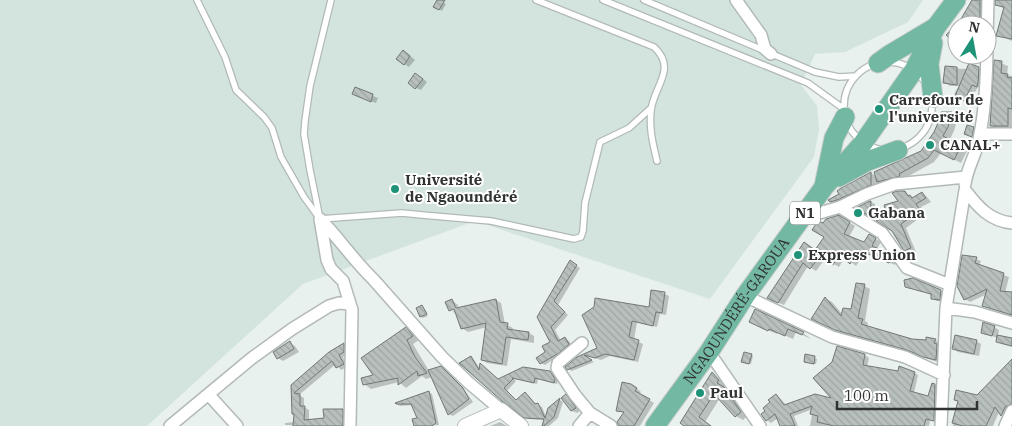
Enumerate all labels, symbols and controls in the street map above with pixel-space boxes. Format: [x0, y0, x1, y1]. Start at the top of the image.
north arrow [947, 15, 997, 65]
text: N [967, 17, 982, 37]
place label: Carrefour de l'université [889, 90, 983, 126]
marker: Carrefour de l'université [873, 103, 885, 115]
place label: CANAL+ [940, 135, 1001, 154]
marker: CANAL+ [924, 139, 936, 151]
place label: Université de Ngaoundéré [405, 170, 517, 206]
marker: Université de Ngaoundéré [389, 183, 401, 195]
road number: N1 [790, 202, 820, 224]
place label: Gabana [868, 203, 925, 222]
marker: Gabana [852, 207, 864, 219]
street label: NGAOUNDÉRÉ-GAROUA [679, 233, 794, 388]
place label: Express Union [808, 245, 916, 264]
marker: Express Union [792, 249, 804, 261]
scale bar [837, 378, 977, 410]
place label: Paul [710, 383, 743, 402]
text: 100 m [844, 386, 889, 405]
marker: Paul [694, 387, 706, 399]

